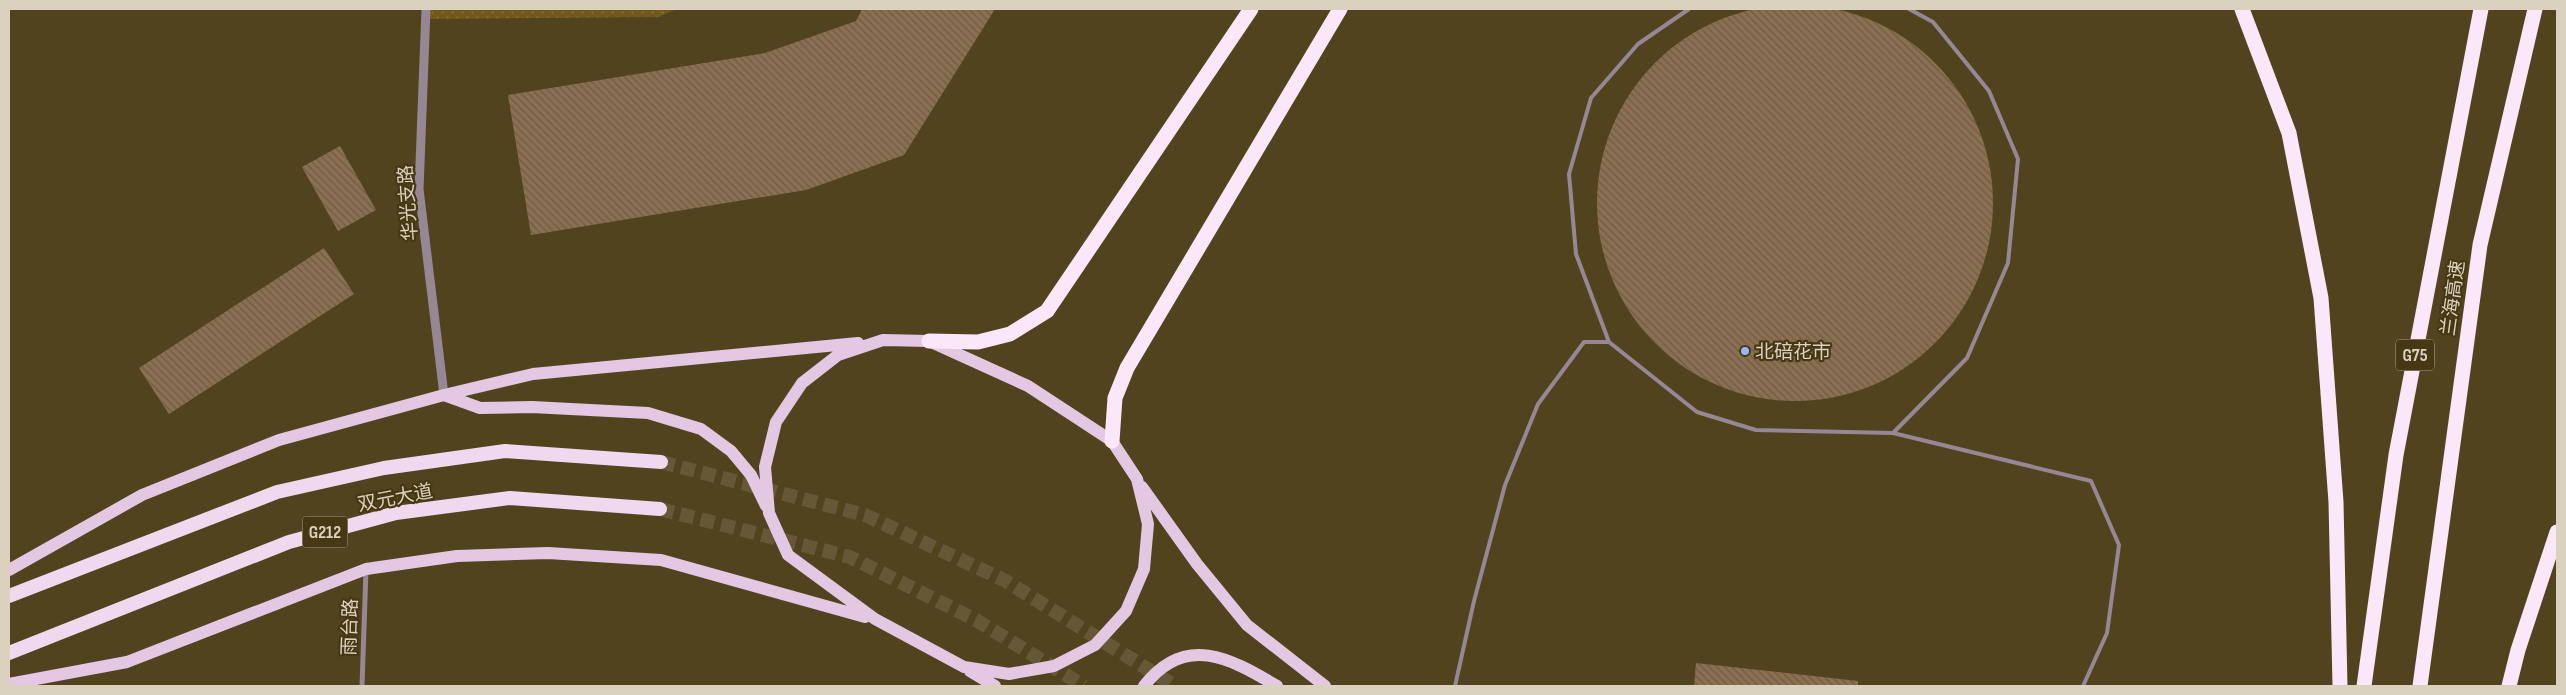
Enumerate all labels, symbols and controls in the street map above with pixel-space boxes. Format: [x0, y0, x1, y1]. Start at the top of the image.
street label: 华光支路 [394, 164, 423, 242]
street label: 兰海高速 [2437, 259, 2470, 337]
road number: G75 [2396, 340, 2434, 370]
place label: 北碚花市 [1755, 341, 1831, 364]
marker: 北碚花市 [1739, 345, 1751, 357]
street label: 双元大道 [356, 480, 435, 517]
road number: G212 [302, 516, 348, 548]
street label: 雨台路 [338, 598, 363, 656]

